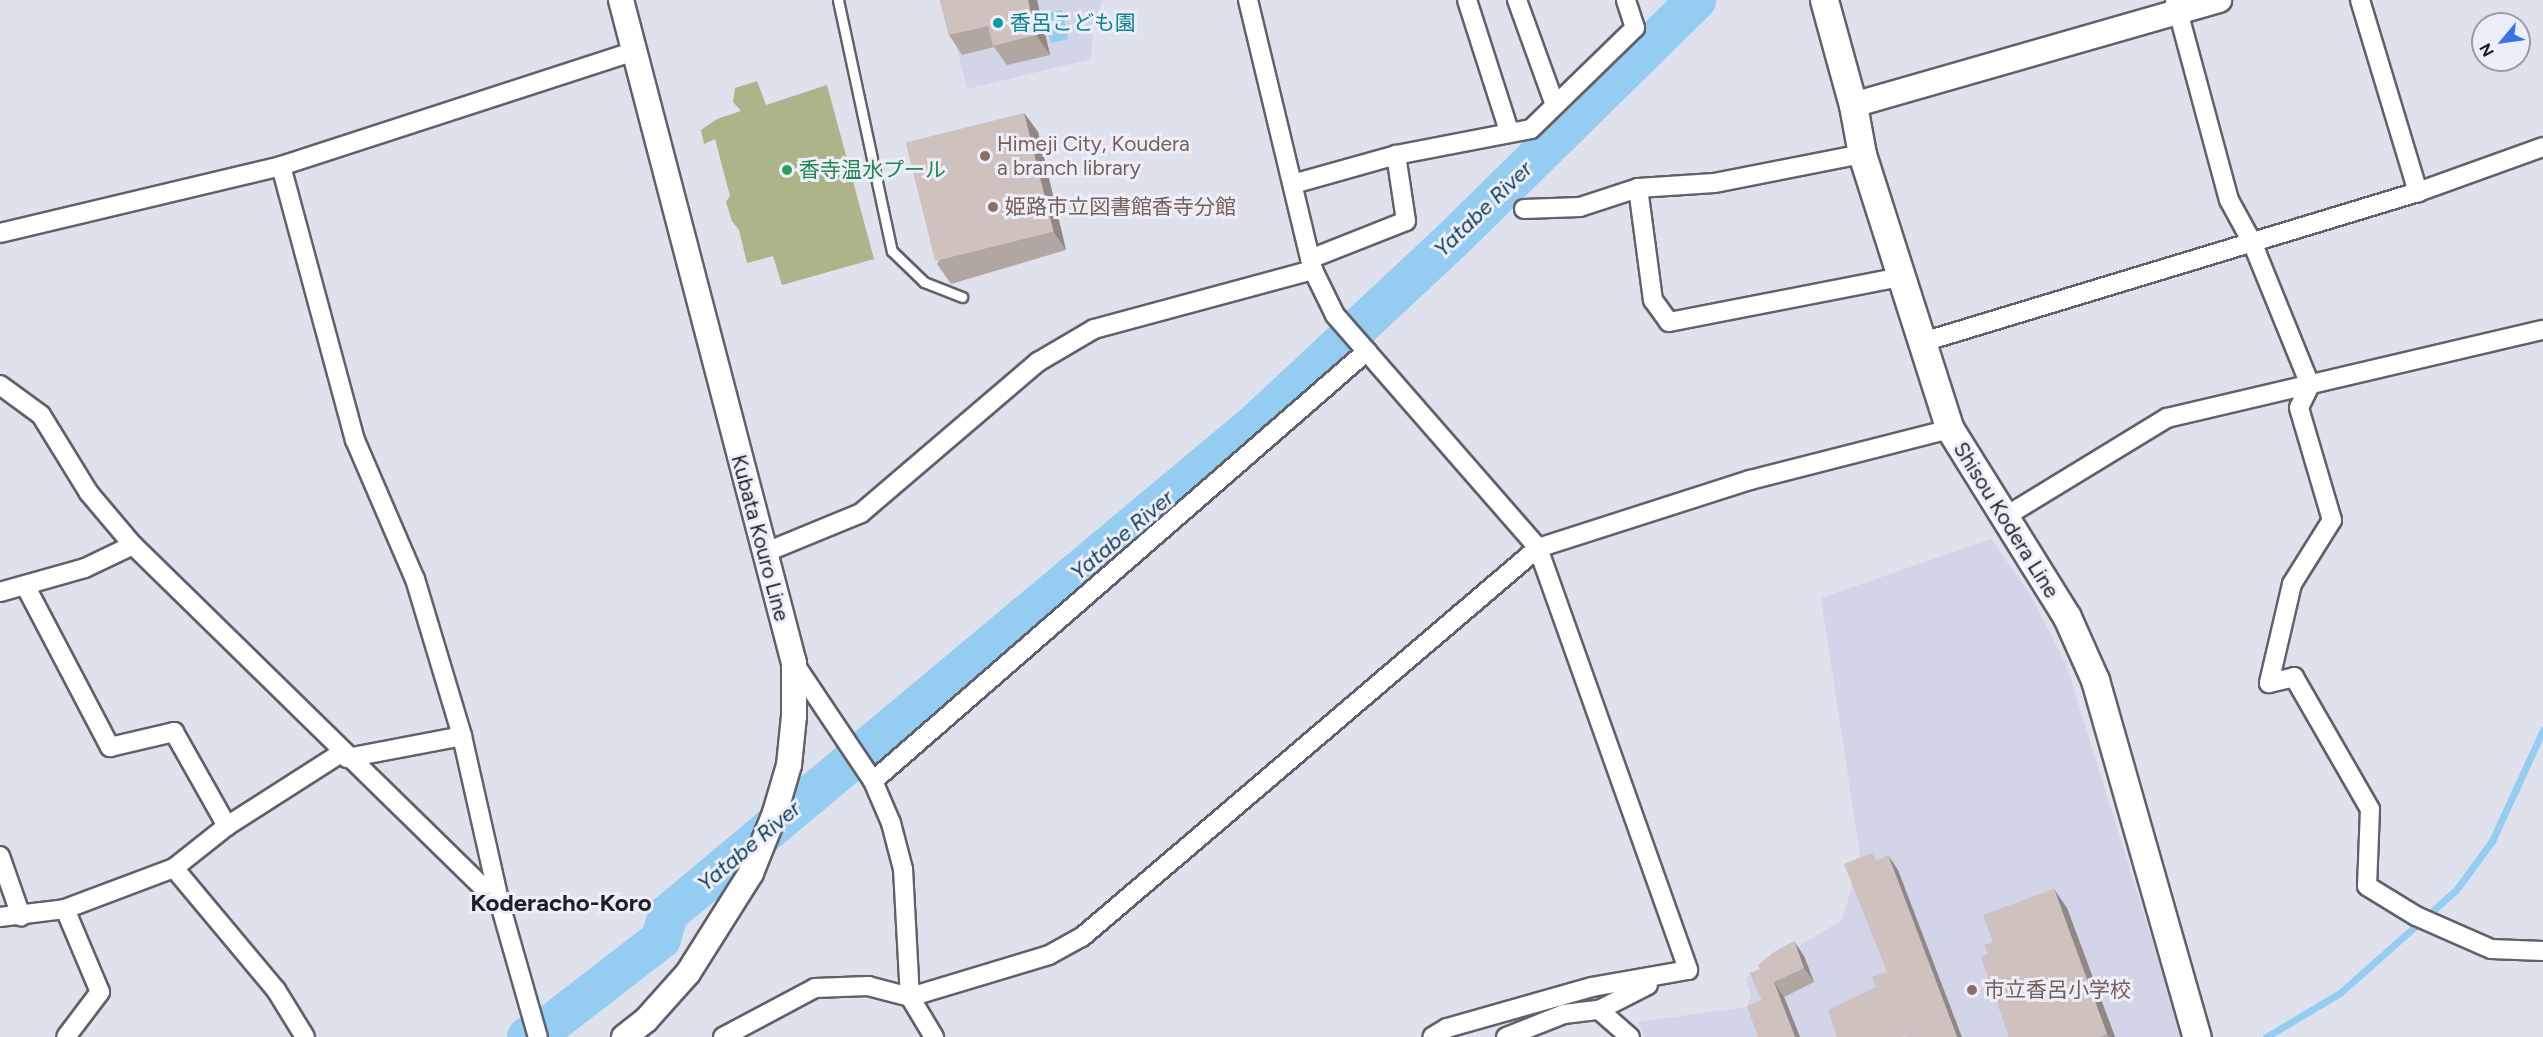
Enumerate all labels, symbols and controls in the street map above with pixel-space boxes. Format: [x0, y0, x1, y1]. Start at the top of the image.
place label: 香呂こども園 [1010, 10, 1136, 36]
north arrow [2471, 12, 2531, 72]
marker: 香呂こども園 [991, 16, 1005, 30]
text: N [2475, 40, 2498, 60]
place label: Himeji City, Koudera a branch library [997, 131, 1190, 181]
marker: Himeji City, Koudera a branch library [978, 149, 992, 163]
water label: Yatabe River [1428, 156, 1538, 262]
place label: 香寺温水プール [799, 157, 946, 183]
marker: 香寺温水プール [780, 163, 794, 177]
place label: 姫路市立図書館香寺分館 [1005, 194, 1236, 220]
marker: 姫路市立図書館香寺分館 [986, 200, 1000, 214]
street label: Shisou Kodera Line [1948, 437, 2064, 603]
street label: Kubata Kouro Line [726, 452, 794, 624]
water label: Yatabe River [1065, 484, 1179, 586]
water label: Yatabe River [692, 795, 806, 897]
district label: Koderacho-Koro [470, 889, 652, 917]
place label: 市立香呂小学校 [1984, 977, 2131, 1003]
marker: 市立香呂小学校 [1965, 983, 1979, 997]

